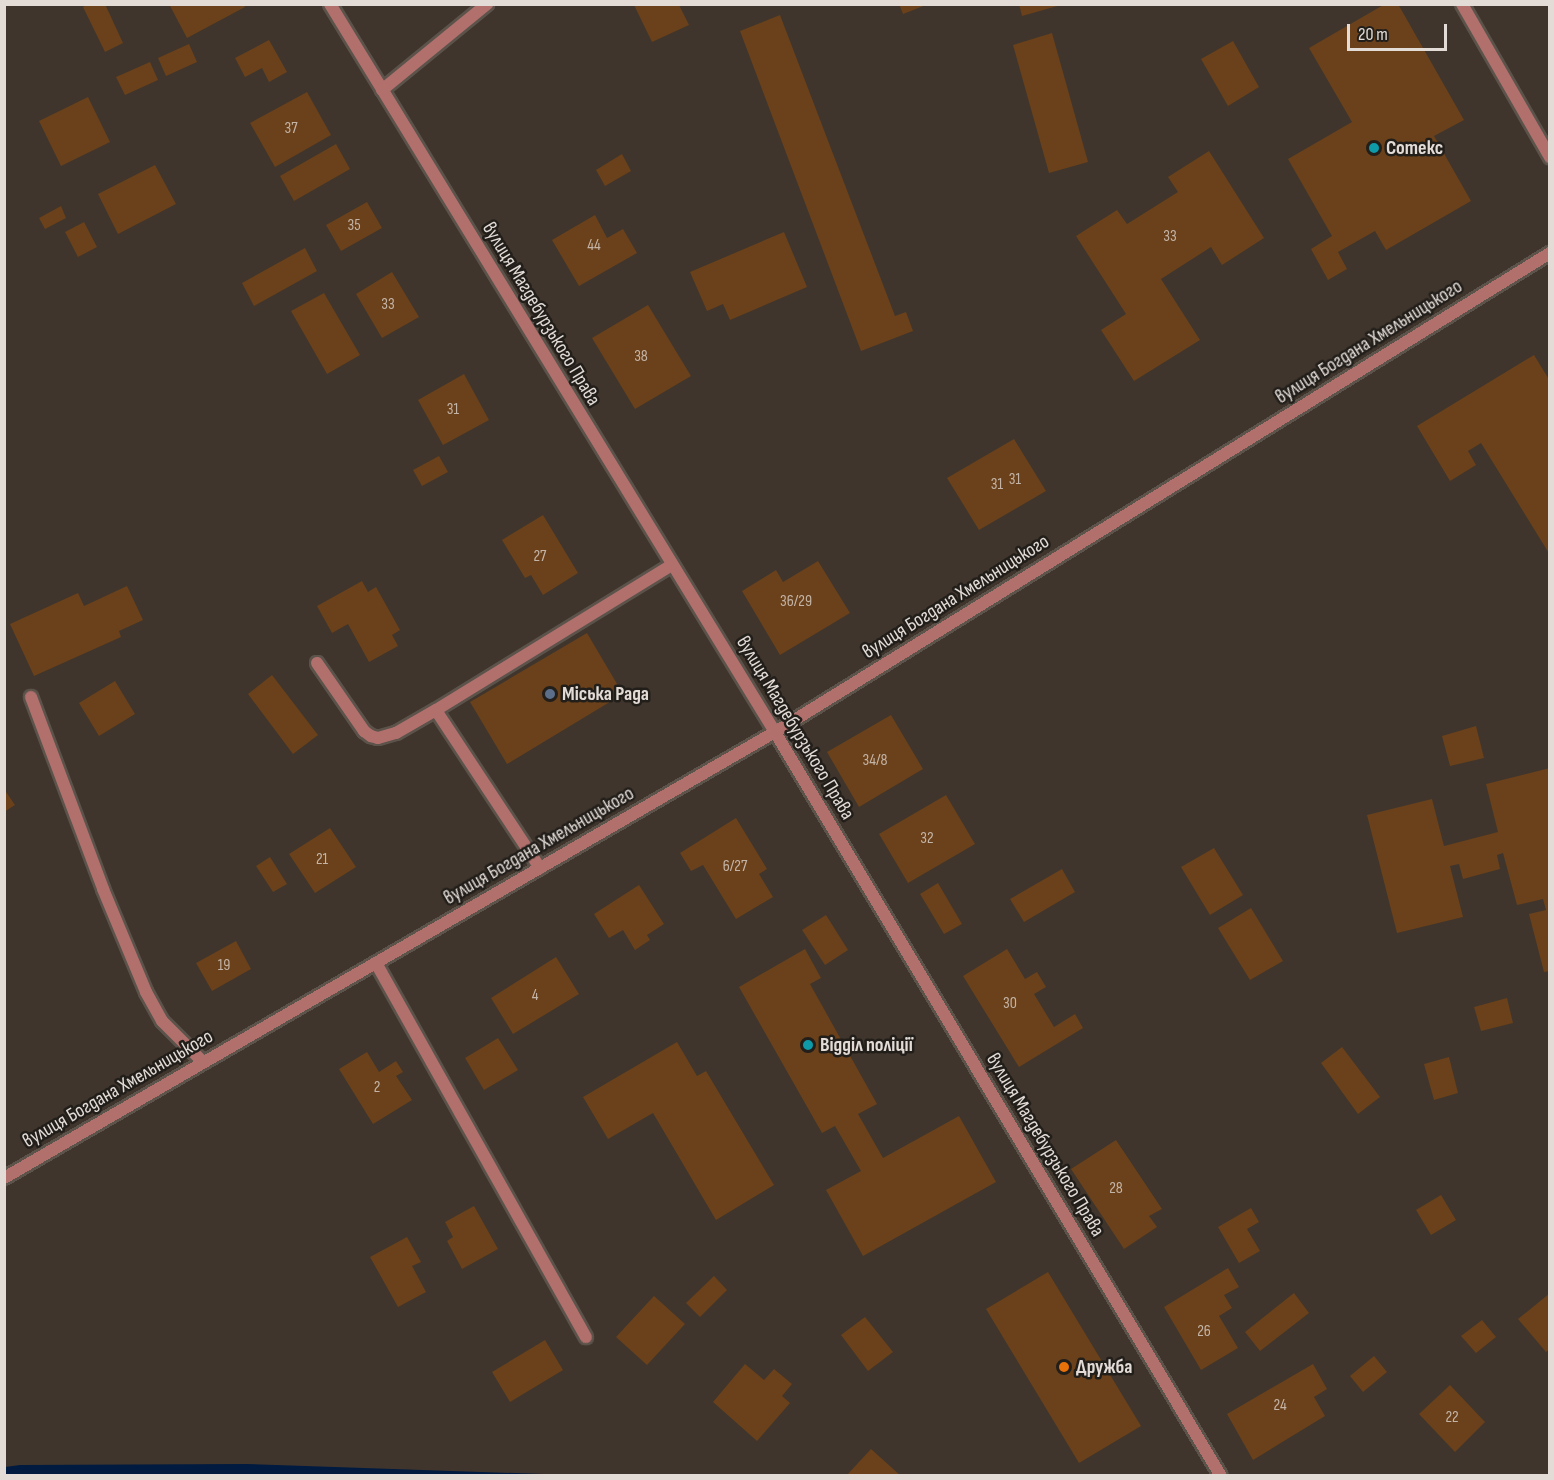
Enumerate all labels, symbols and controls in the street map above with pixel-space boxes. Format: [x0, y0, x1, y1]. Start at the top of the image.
scale bar [1350, 12, 1450, 50]
text: 20 m [1358, 24, 1388, 45]
house number: 37 [284, 119, 298, 139]
place label: Сотекс [1386, 136, 1443, 160]
marker: Сотекс [1367, 141, 1381, 155]
house number: 35 [347, 216, 361, 236]
street label: вулиця Магдебурзького Права [477, 218, 605, 410]
house number: 33 [1163, 227, 1177, 247]
house number: 44 [587, 236, 601, 256]
street label: вулиця Богдана Хмельницького [1271, 275, 1467, 409]
house number: 33 [381, 295, 395, 315]
house number: 38 [634, 347, 648, 367]
house number: 31 [447, 400, 459, 420]
house number: 31 [1009, 470, 1021, 490]
house number: 31 [991, 475, 1003, 495]
street label: вулиця Богдана Хмельницького [858, 530, 1054, 664]
house number: 27 [533, 547, 547, 567]
house number: 36/29 [780, 592, 812, 612]
street label: вулиця Магдебурзького Права [731, 632, 859, 824]
place label: Міська Рада [562, 682, 649, 706]
marker: Міська Рада [543, 687, 557, 701]
house number: 34/8 [862, 751, 888, 771]
street label: вулиця Богдана Хмельницького [440, 782, 638, 910]
house number: 32 [920, 829, 934, 849]
house number: 21 [316, 850, 328, 870]
house number: 6/27 [723, 857, 747, 877]
house number: 19 [218, 956, 230, 976]
house number: 4 [532, 986, 538, 1006]
house number: 30 [1003, 994, 1017, 1014]
street label: вулиця Богдана Хмельницького [19, 1025, 217, 1153]
place label: Відділ поліції [820, 1033, 913, 1057]
marker: Відділ поліції [801, 1038, 815, 1052]
street label: вулиця Магдебурзького Права [981, 1049, 1109, 1241]
house number: 2 [374, 1078, 380, 1098]
house number: 28 [1109, 1179, 1123, 1199]
house number: 26 [1197, 1322, 1211, 1342]
place label: Дружба [1076, 1355, 1132, 1379]
marker: Дружба [1057, 1360, 1071, 1374]
house number: 24 [1273, 1396, 1287, 1416]
house number: 22 [1445, 1408, 1459, 1428]

